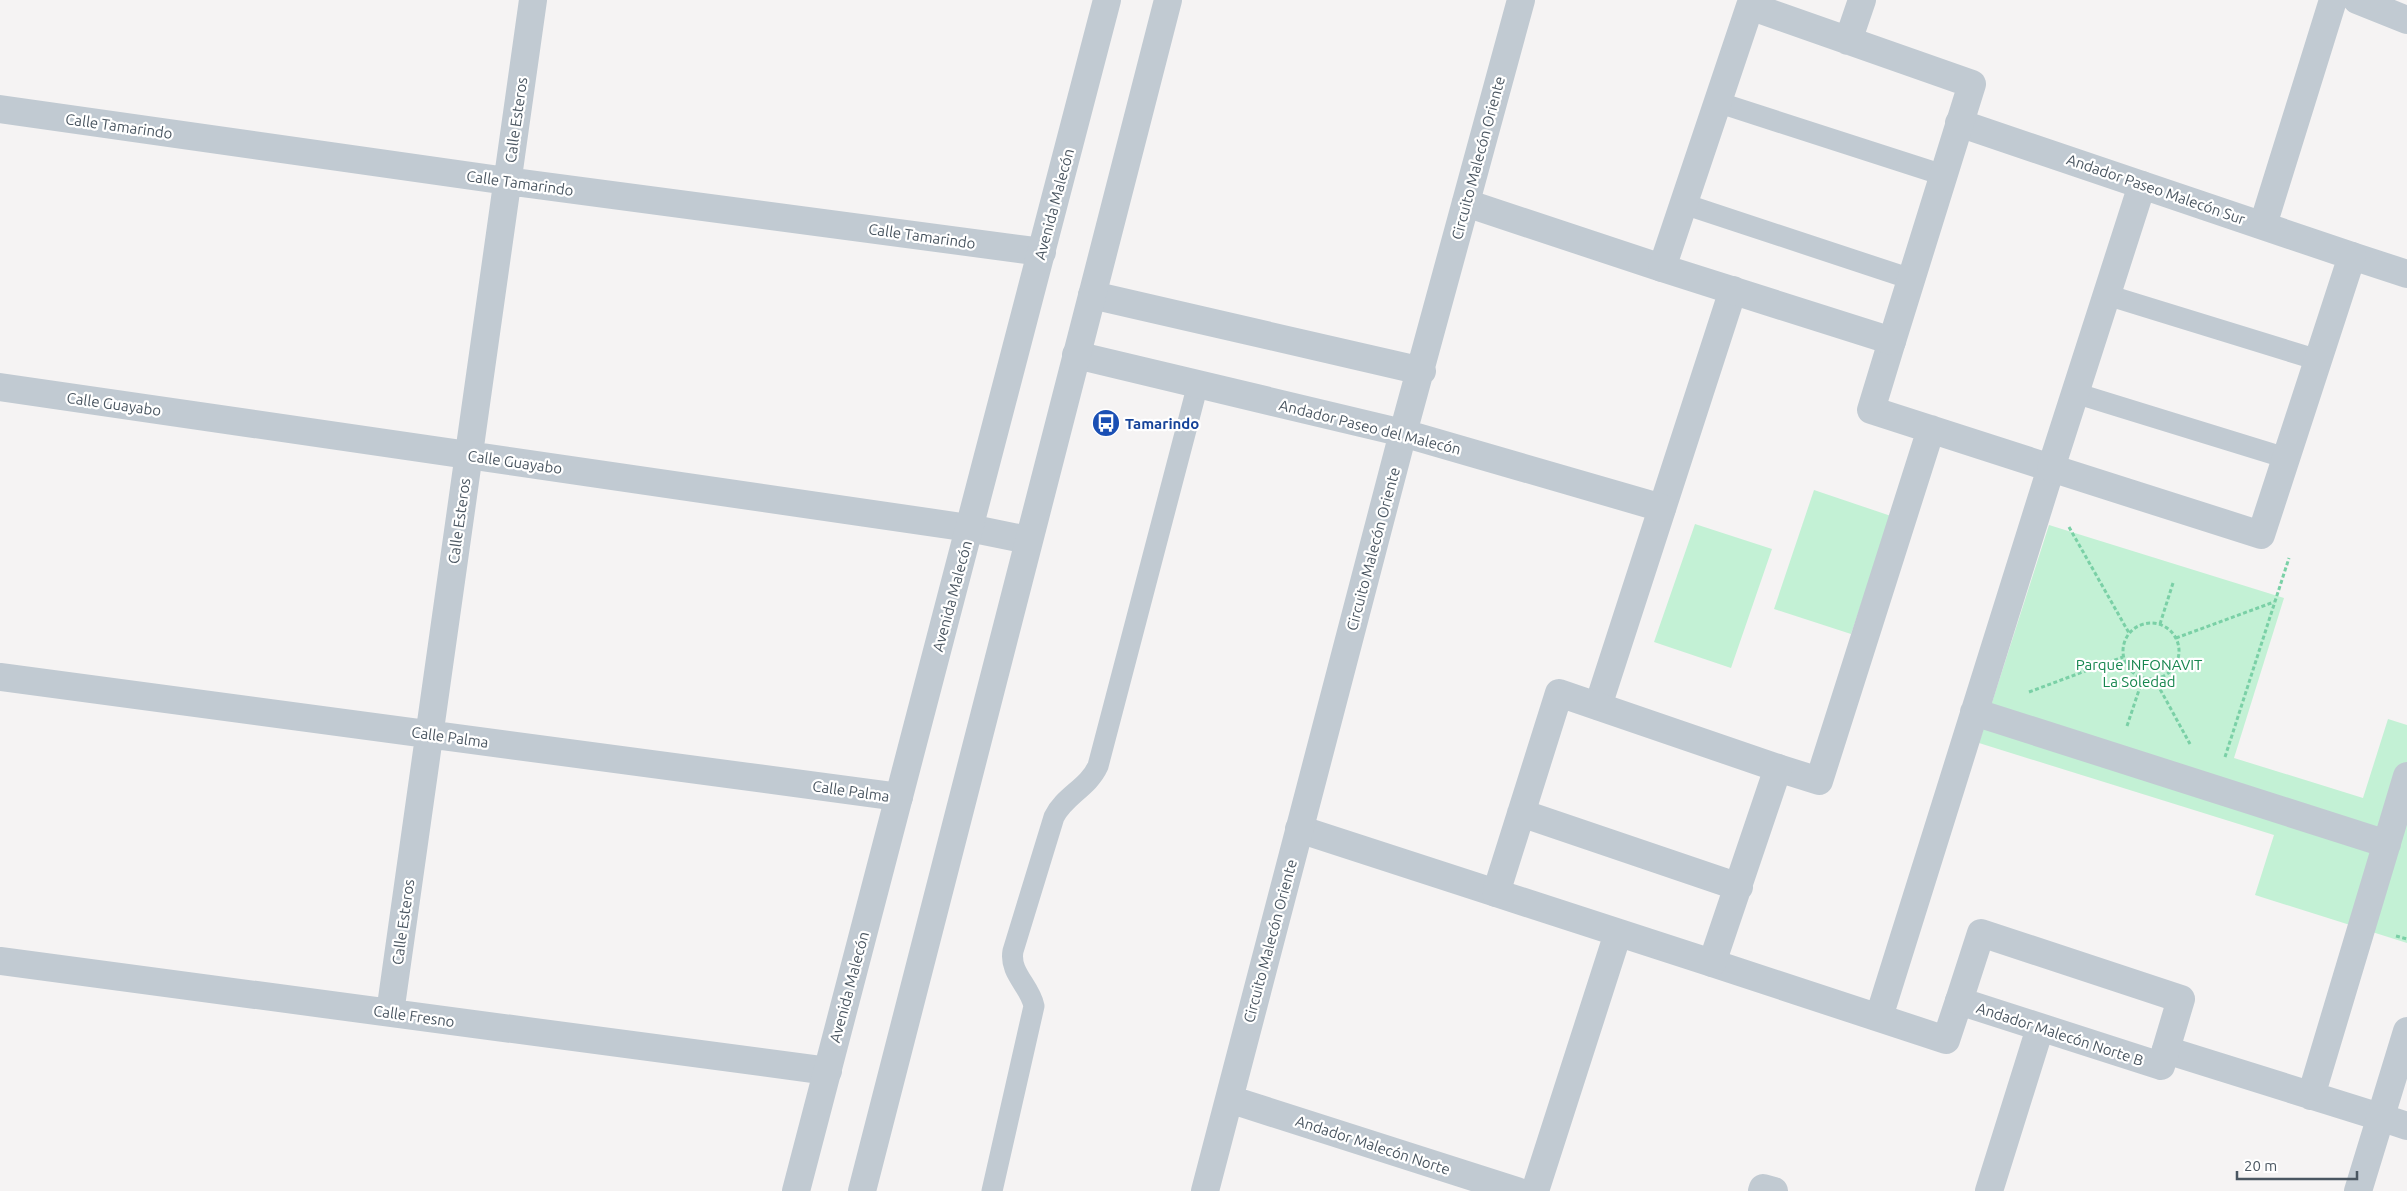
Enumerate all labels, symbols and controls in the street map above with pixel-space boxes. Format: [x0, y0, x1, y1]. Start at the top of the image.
street label: Circuito Malecón Oriente [1448, 74, 1508, 242]
street label: Calle Esteros [502, 76, 530, 164]
street label: Calle Tamarindo [64, 110, 174, 142]
street label: Avenida Malecón [1031, 147, 1077, 261]
street label: Andador Paseo Malecón Sur [2064, 150, 2248, 228]
street label: Calle Tamarindo [465, 167, 575, 199]
street label: Calle Tamarindo [867, 220, 977, 252]
street label: Calle Guayabo [66, 389, 162, 419]
street label: Andador Paseo del Malecón [1277, 396, 1463, 458]
bus stop icon: Tamarindo [1091, 408, 1121, 438]
place label: Tamarindo [1125, 415, 1199, 432]
street label: Calle Guayabo [467, 447, 563, 477]
street label: Circuito Malecón Oriente [1343, 465, 1403, 633]
street label: Calle Esteros [445, 477, 473, 565]
street label: Avenida Malecón [929, 539, 975, 653]
park label: Parque INFONAVIT La Soledad [2076, 656, 2203, 690]
street label: Calle Palma [410, 723, 490, 751]
street label: Calle Palma [811, 777, 891, 805]
street label: Circuito Malecón Oriente [1240, 857, 1300, 1025]
street label: Calle Esteros [389, 878, 417, 966]
street label: Avenida Malecón [826, 930, 872, 1044]
street label: Andador Malecón Norte B [1974, 999, 2146, 1069]
street label: Calle Fresno [372, 1002, 456, 1030]
street label: Andador Malecón Norte [1294, 1112, 1452, 1178]
scale bar [2237, 1148, 2357, 1180]
text: 20 m [2244, 1157, 2277, 1174]

